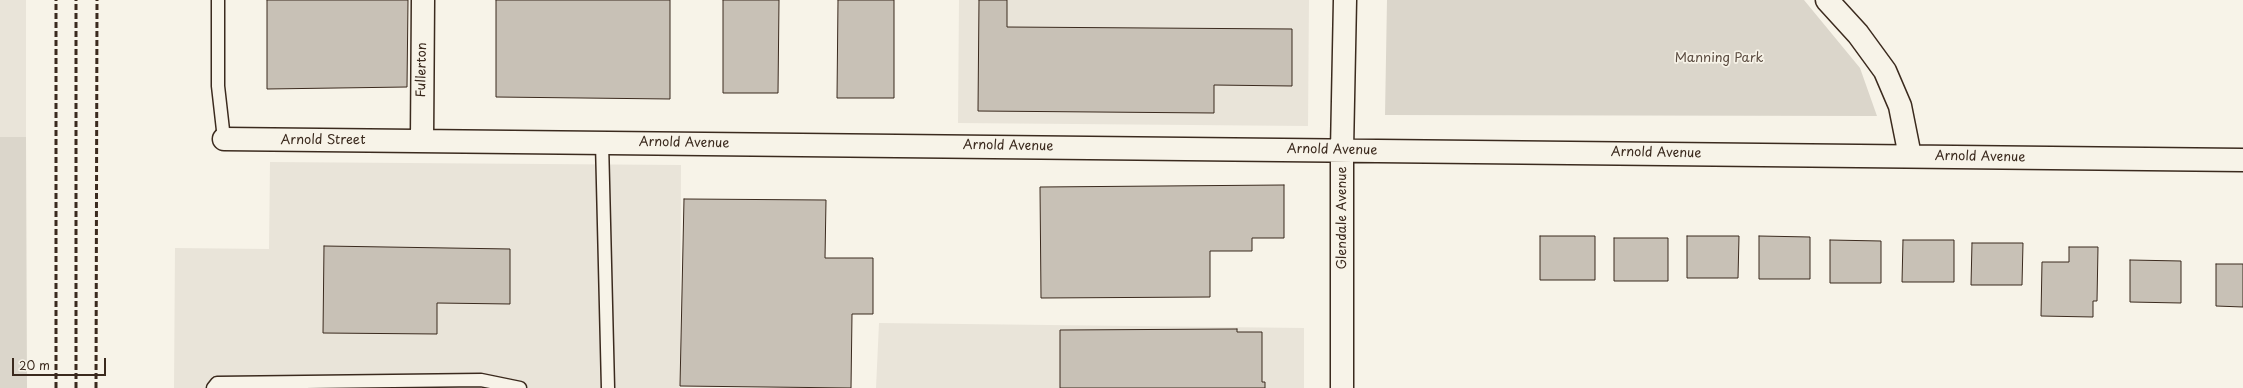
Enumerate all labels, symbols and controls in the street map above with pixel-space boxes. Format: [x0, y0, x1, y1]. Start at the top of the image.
street label: Fullerton [414, 42, 430, 98]
park label: Manning Park [1675, 50, 1763, 66]
street label: Arnold Street [281, 132, 365, 148]
street label: Arnold Avenue [639, 134, 729, 152]
street label: Arnold Avenue [963, 137, 1053, 155]
street label: Arnold Avenue [1287, 141, 1377, 159]
street label: Arnold Avenue [1611, 144, 1701, 162]
street label: Arnold Avenue [1935, 148, 2025, 166]
street label: Glendale Avenue [1334, 166, 1350, 270]
scale bar [14, 350, 108, 376]
text: 20 m [19, 356, 50, 374]

